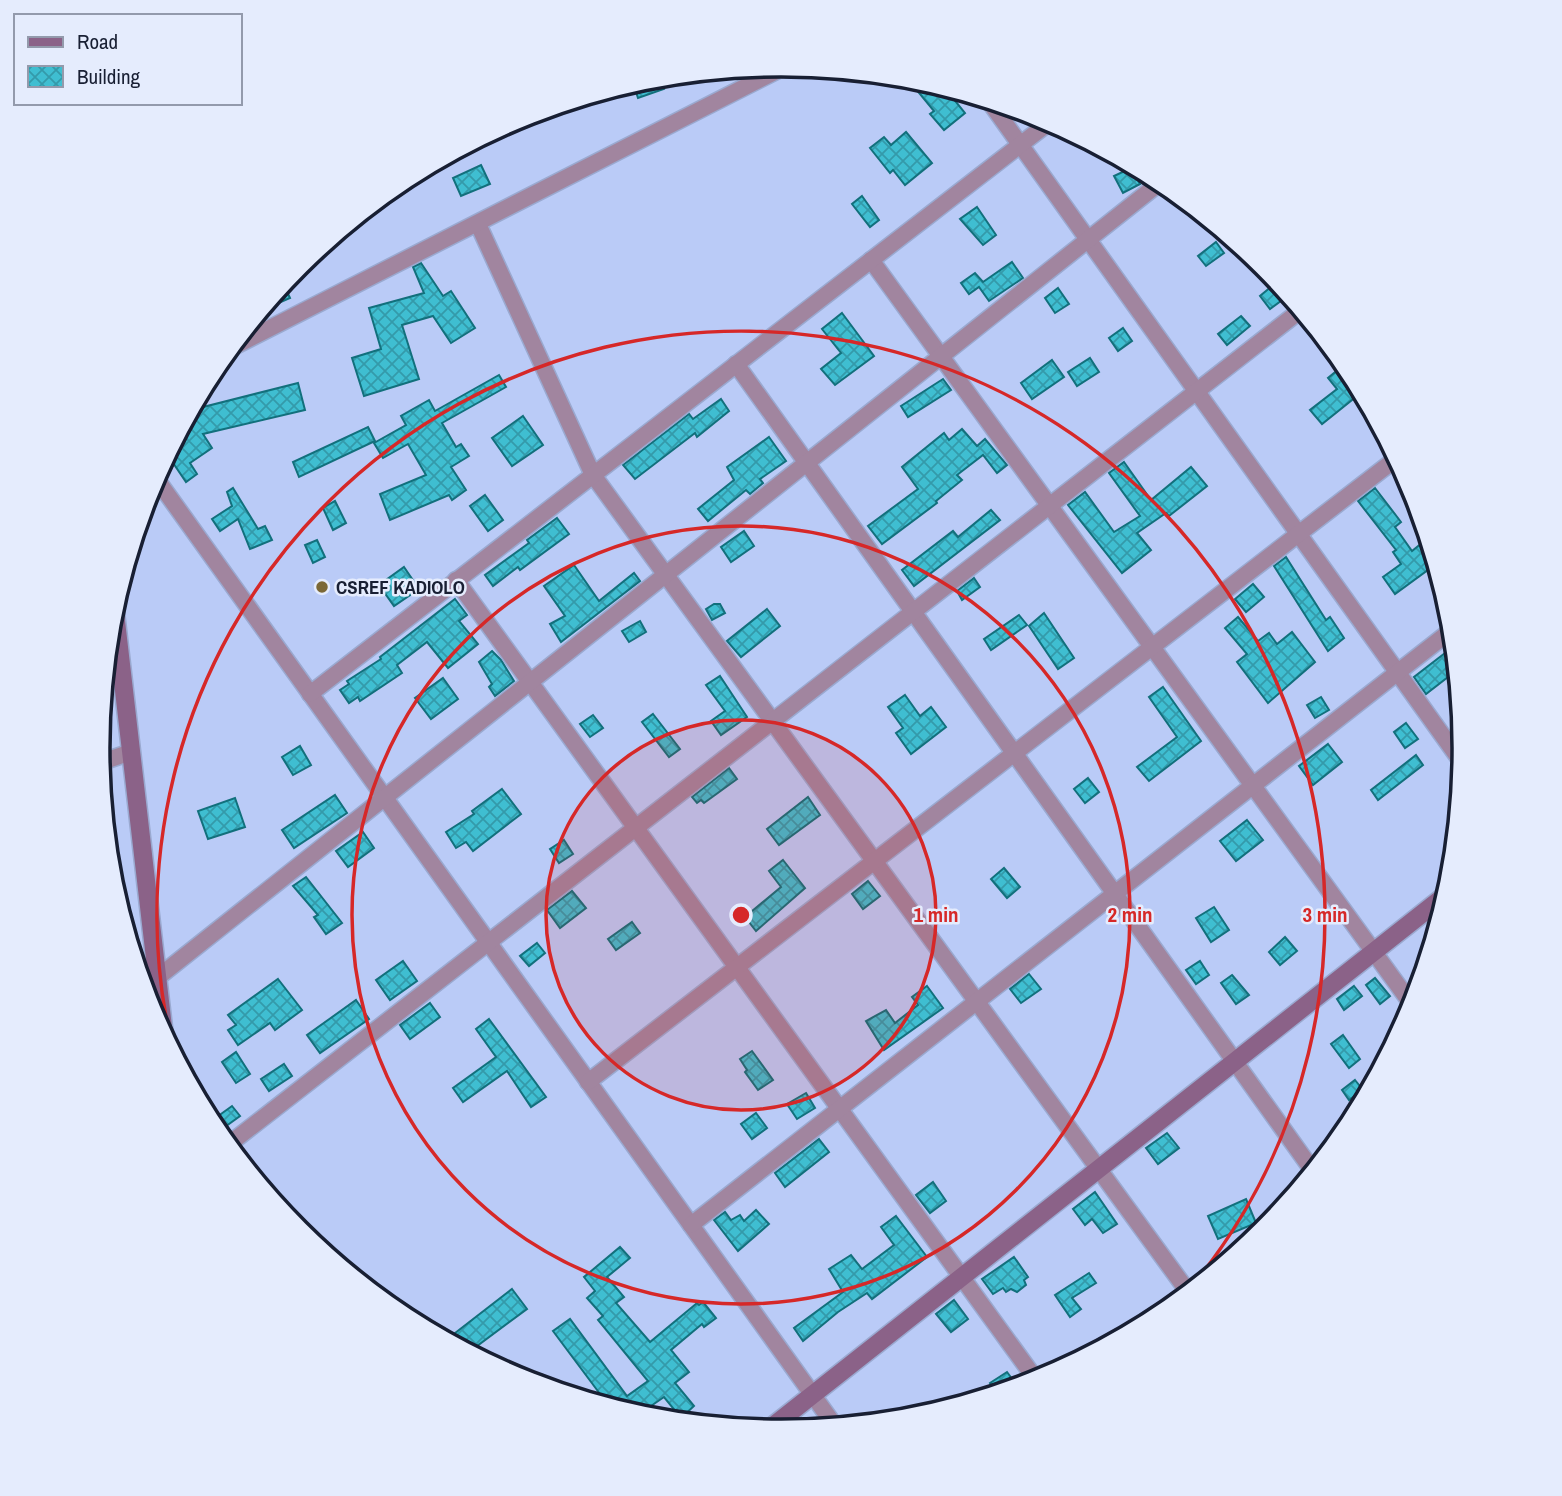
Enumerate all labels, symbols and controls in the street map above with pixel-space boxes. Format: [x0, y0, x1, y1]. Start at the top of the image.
legend [14, 14, 242, 105]
text: Road [77, 27, 118, 56]
text: Building [77, 62, 141, 91]
place label: CSREF KADIOLO [336, 574, 465, 600]
marker: CSREF KADIOLO [314, 579, 330, 595]
text: 1 min [914, 900, 958, 929]
text: 2 min [1108, 900, 1152, 929]
text: 3 min [1303, 900, 1347, 929]
centre of rings [729, 903, 753, 927]

